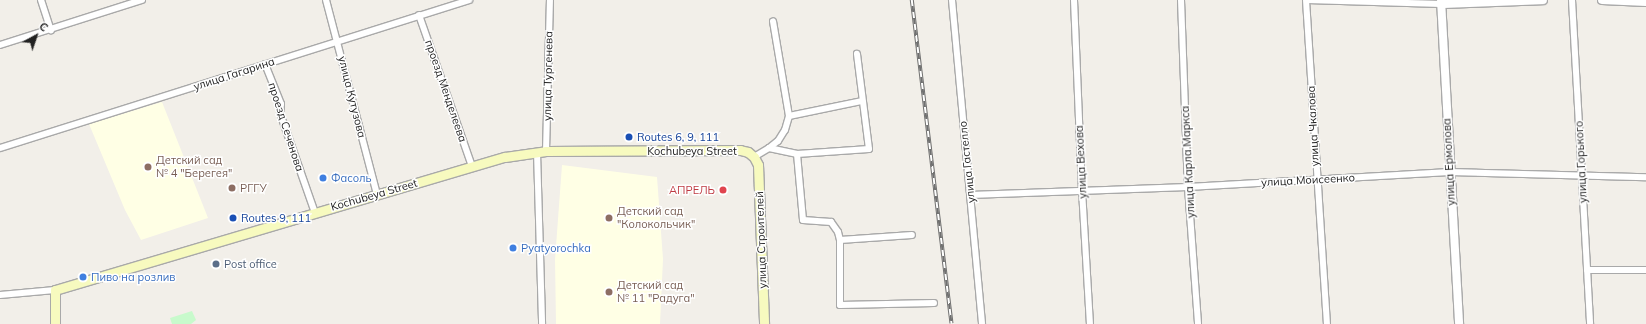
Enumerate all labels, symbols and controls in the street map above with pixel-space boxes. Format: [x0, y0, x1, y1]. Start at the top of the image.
north arrow [16, 16, 56, 56]
text: С [36, 19, 51, 35]
street label: улица Тургенева [541, 31, 555, 121]
street label: проезд Менделеева [422, 38, 470, 144]
street label: улица Гагарина [192, 55, 276, 93]
street label: улица Кутузова [335, 55, 369, 139]
street label: проезд Сеченова [265, 81, 307, 173]
street label: улица Чкалова [1304, 85, 1322, 167]
street label: улица Карла Маркса [1178, 105, 1198, 219]
street label: улица Ермолова [1440, 118, 1458, 206]
street label: улица Гастелло [956, 120, 978, 204]
street label: улица Горького [1572, 120, 1590, 204]
street label: улица Вехова [1072, 125, 1090, 199]
place label: Routes 6, 9, 111 [637, 130, 719, 144]
marker: Routes 6, 9, 111 [624, 132, 634, 142]
street label: Kochubeya Street [647, 144, 737, 158]
place label: Детский сад № 4 "Берегея" [156, 154, 232, 180]
marker: Детский сад № 4 "Берегея" [143, 162, 153, 172]
place label: Фасоль [331, 171, 372, 185]
street label: улица Моисеенко [1261, 171, 1355, 189]
marker: Фасоль [318, 173, 328, 183]
street label: Kochubeya Street [329, 176, 419, 214]
place label: РГГУ [240, 181, 267, 195]
marker: РГГУ [227, 183, 237, 193]
place label: АПРЕЛЬ [669, 183, 715, 197]
marker: АПРЕЛЬ [718, 185, 728, 195]
street label: улица Строителей [753, 191, 769, 289]
place label: Детский сад "Колокольчик" [617, 205, 695, 231]
place label: Routes 9, 111 [241, 211, 311, 225]
marker: Routes 9, 111 [228, 213, 238, 223]
marker: Детский сад "Колокольчик" [604, 213, 614, 223]
place label: Pyatyorochka [521, 241, 591, 255]
marker: Pyatyorochka [508, 243, 518, 253]
place label: Post office [224, 257, 277, 271]
marker: Post office [211, 259, 221, 269]
place label: Пиво на розлив [91, 270, 175, 284]
marker: Пиво на розлив [78, 272, 88, 282]
place label: Детский сад № 11 "Радуга" [617, 279, 695, 305]
marker: Детский сад № 11 "Радуга" [604, 287, 614, 297]

